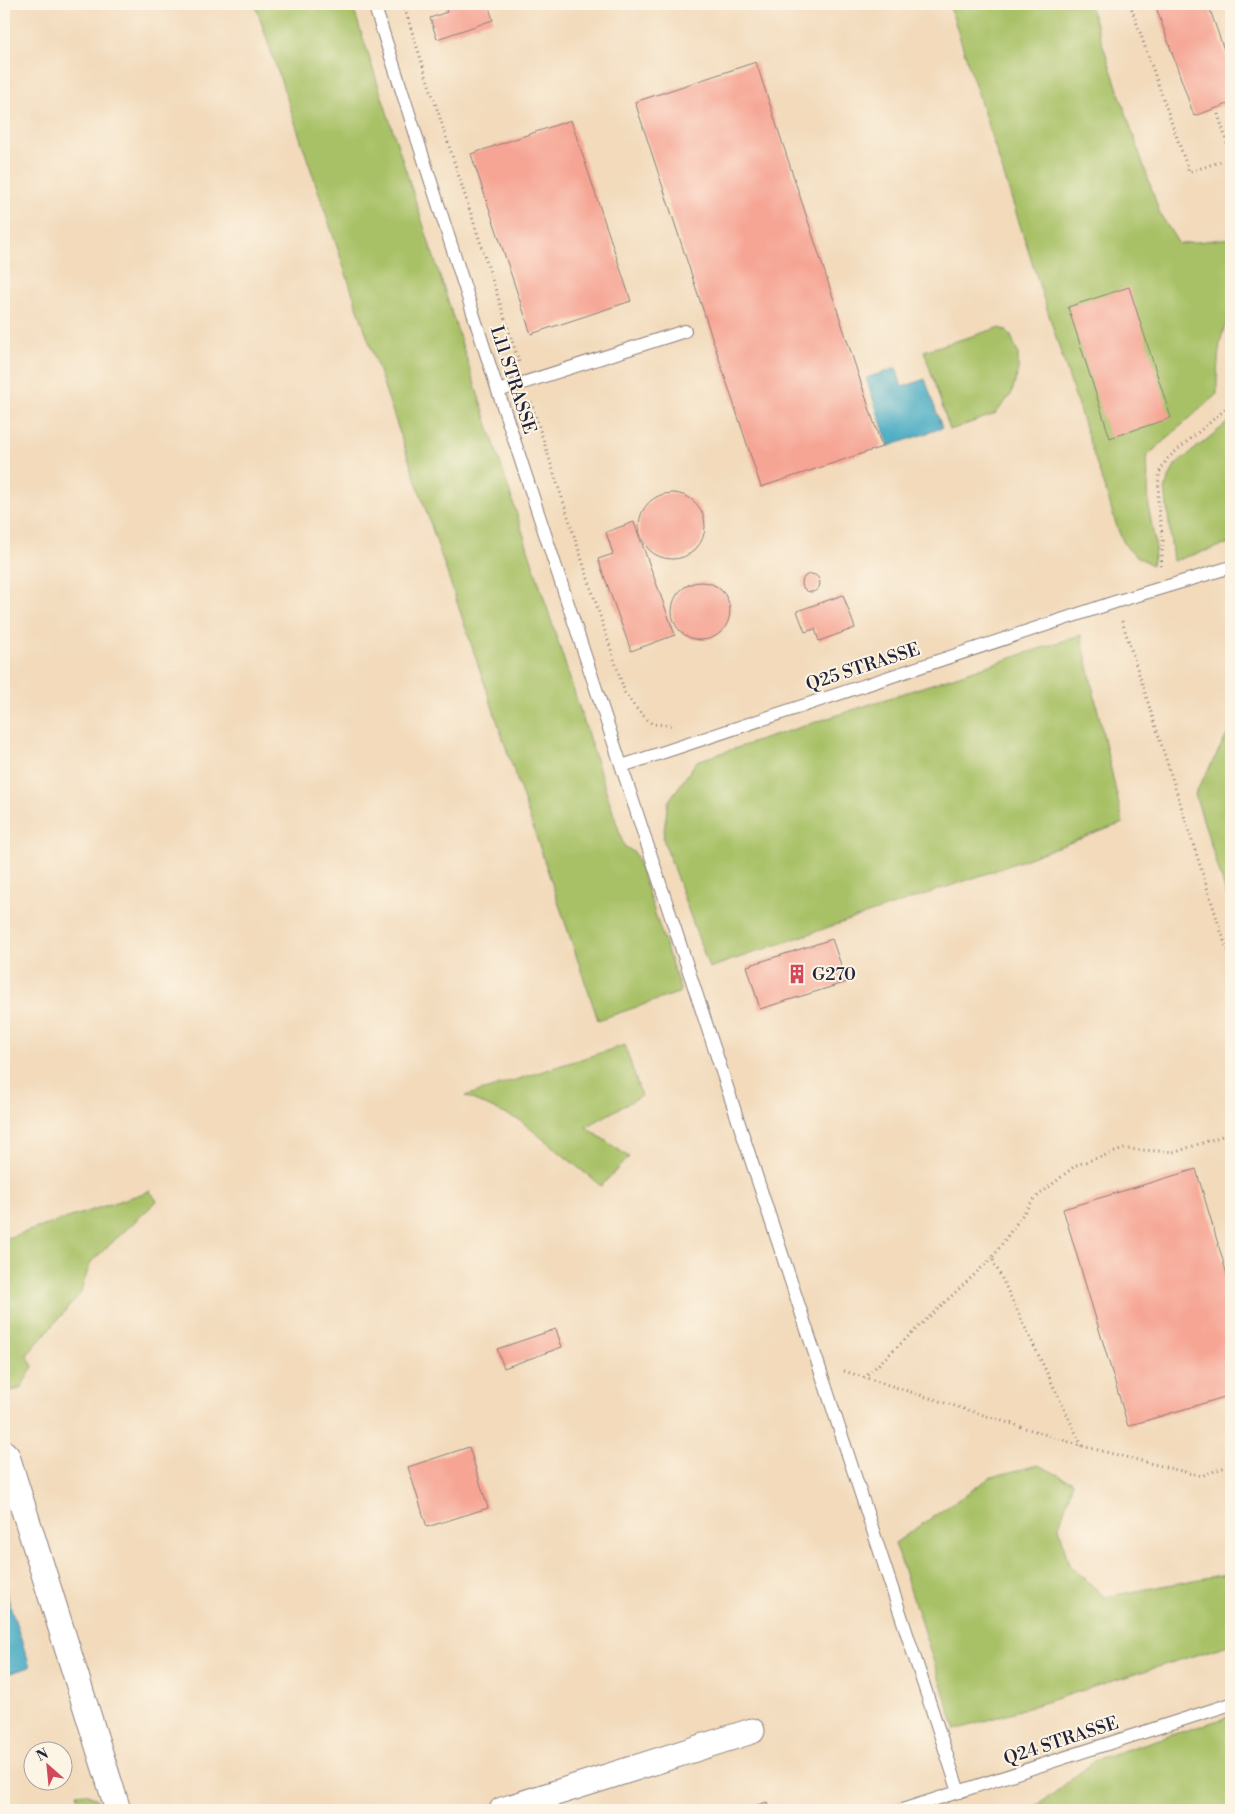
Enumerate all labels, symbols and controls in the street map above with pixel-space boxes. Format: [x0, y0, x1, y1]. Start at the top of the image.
street label: L11 STRASSE [485, 323, 541, 437]
street label: Q25 STRASSE [803, 638, 923, 696]
building icon: G270 [786, 963, 808, 985]
place label: G270 [812, 963, 856, 986]
street label: Q24 STRASSE [1001, 1712, 1121, 1770]
north arrow [22, 1742, 72, 1792]
text: N [34, 1745, 52, 1766]

